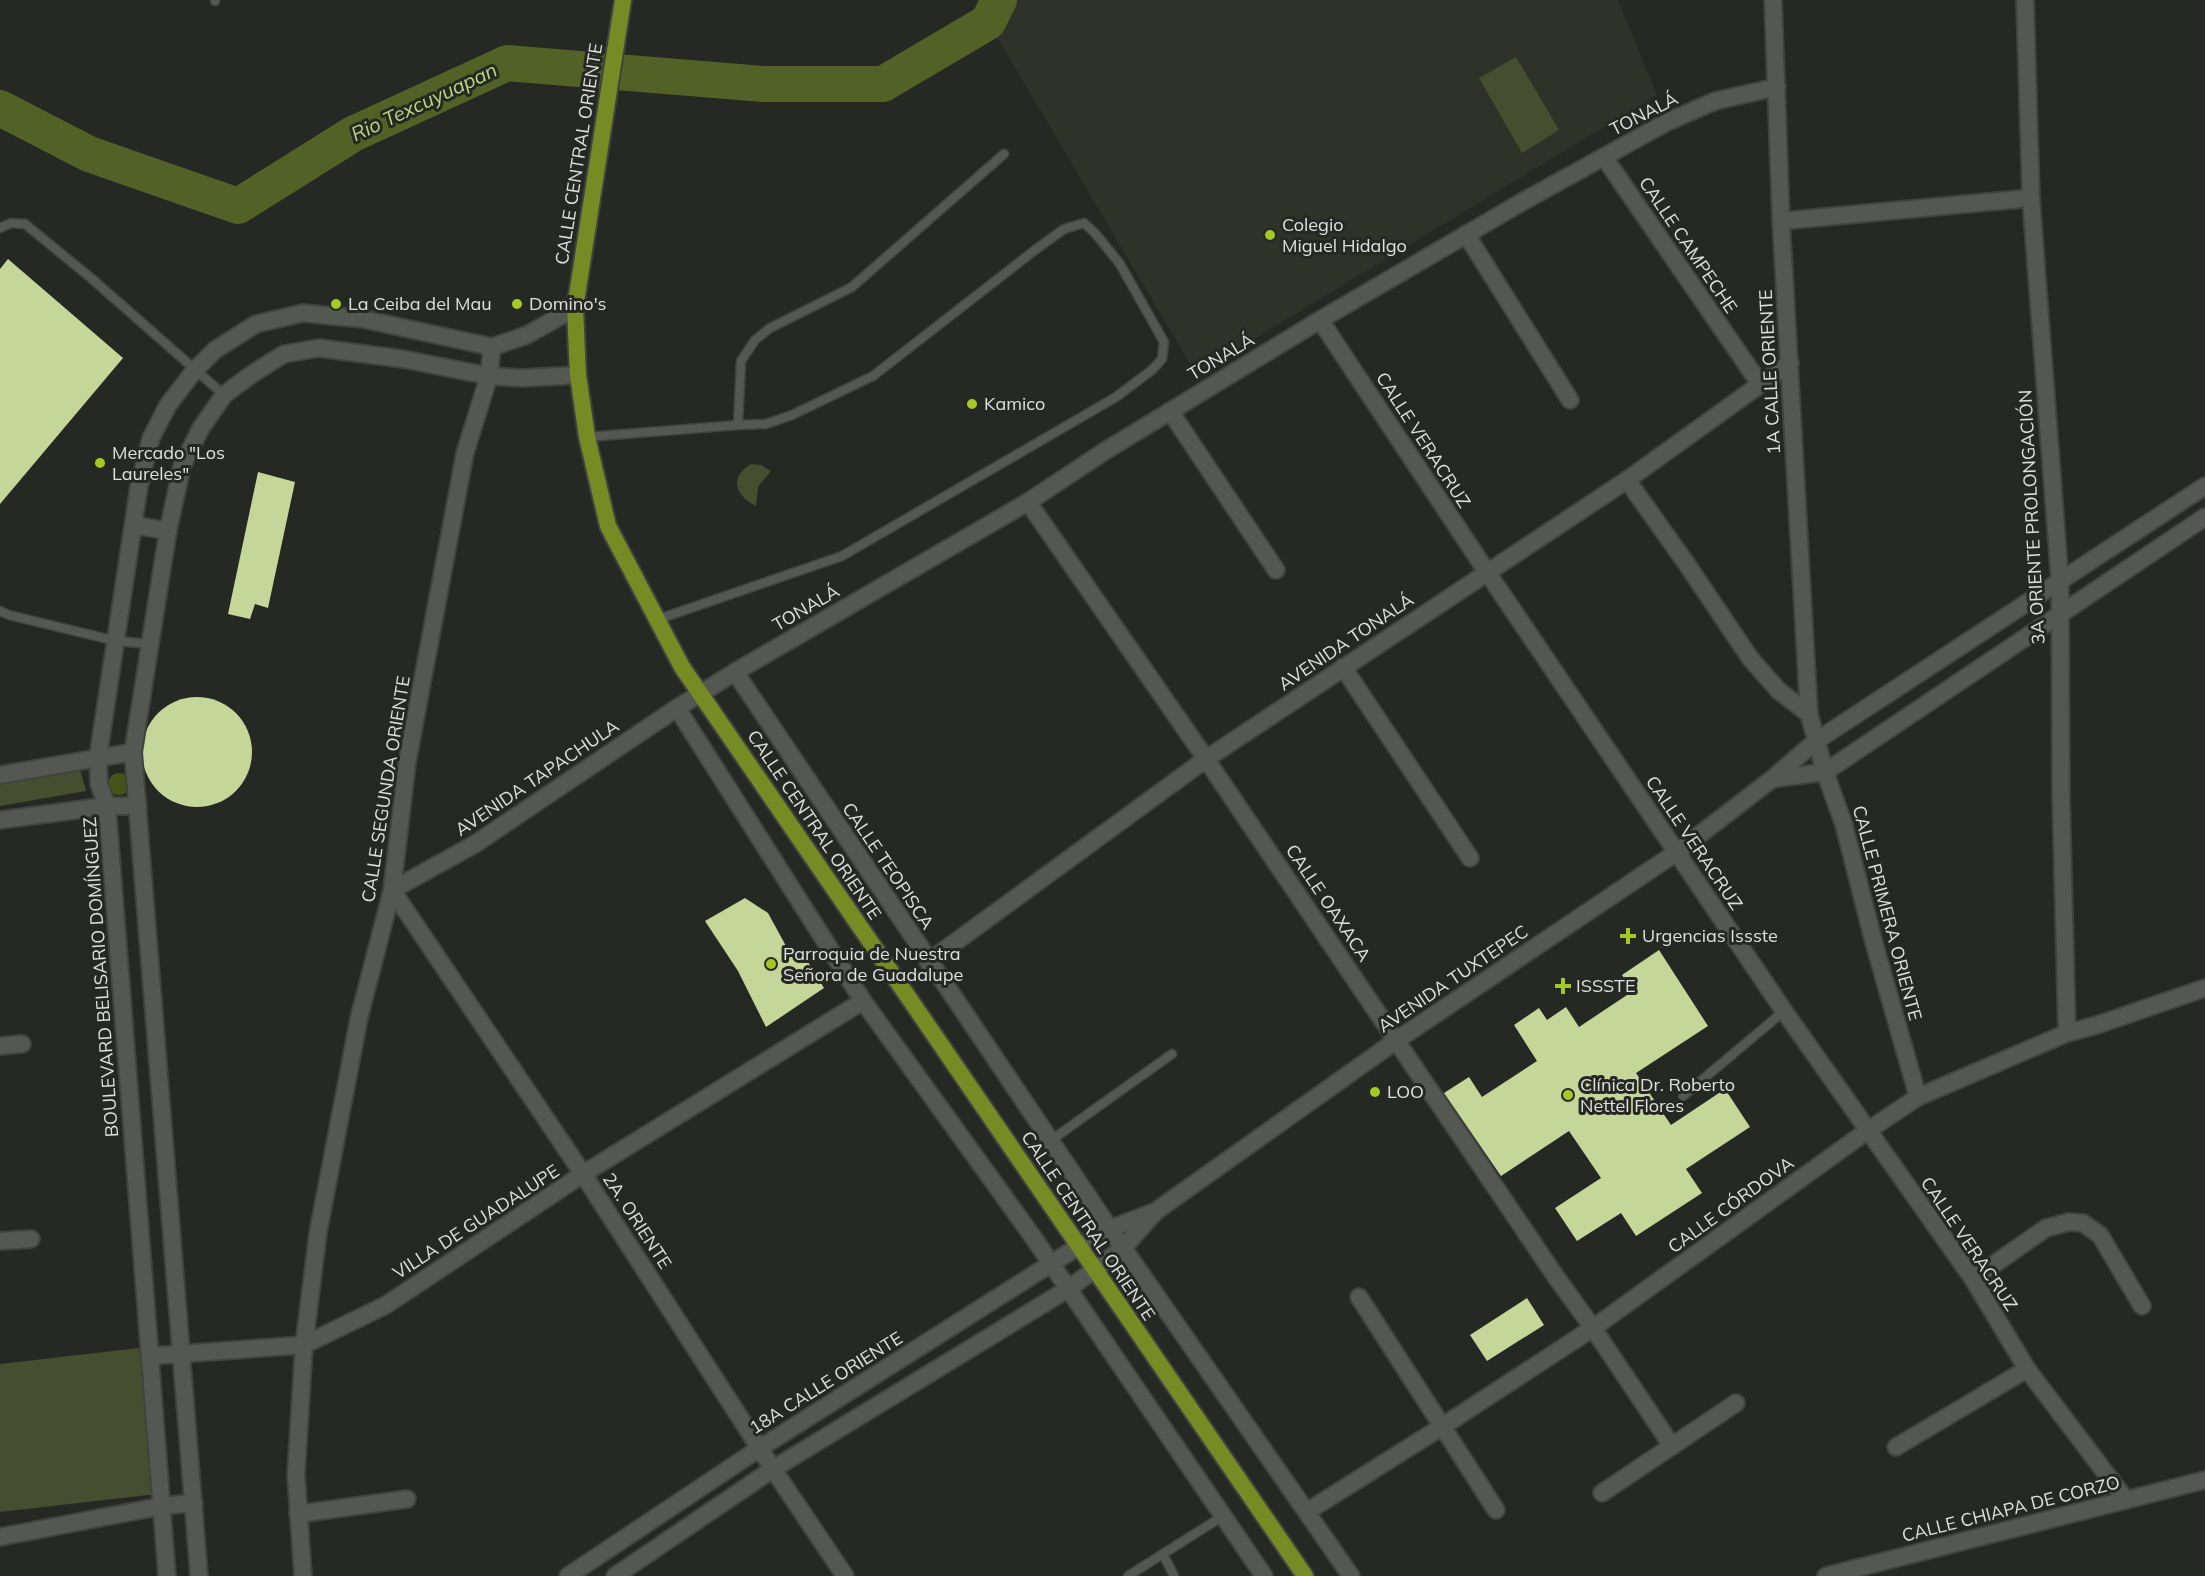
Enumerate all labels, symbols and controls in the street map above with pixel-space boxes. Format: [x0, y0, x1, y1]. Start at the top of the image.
street label: CALLE CENTRAL ORIENTE [550, 42, 607, 266]
water label: Rio Texcuyuapan [347, 57, 501, 146]
street label: TONALÁ [1606, 87, 1682, 140]
street label: CALLE CAMPECHE [1634, 172, 1743, 317]
place label: Colegio Miguel Hidalgo [1282, 213, 1407, 257]
marker: Colegio Miguel Hidalgo [1263, 228, 1277, 242]
street label: 1A CALLE ORIENTE [1754, 289, 1785, 455]
place label: La Ceiba del Mau [348, 292, 492, 315]
place label: Domino's [529, 292, 607, 315]
marker: La Ceiba del Mau [329, 297, 343, 311]
marker: Domino's [510, 297, 524, 311]
street label: TONALÁ [1183, 328, 1258, 385]
street label: CALLE VERACRUZ [1371, 368, 1476, 512]
street label: 3A ORIENTE PROLONGACIÓN [2013, 389, 2050, 645]
place label: Kamico [984, 392, 1045, 415]
marker: Kamico [965, 397, 979, 411]
place label: Mercado "Los Laureles" [112, 441, 225, 485]
marker: Mercado "Los Laureles" [93, 456, 107, 470]
street label: TONALÁ [768, 579, 843, 636]
street label: AVENIDA TONALÁ [1274, 588, 1418, 695]
street label: CALLE SEGUNDA ORIENTE [356, 674, 415, 904]
street label: AVENIDA TAPACHULA [450, 714, 623, 841]
street label: CALLE CENTRAL ORIENTE [742, 726, 887, 924]
street label: CALLE VERACRUZ [1641, 771, 1748, 915]
street label: CALLE TEOPISCA [837, 798, 939, 934]
street label: CALLE PRIMERA ORIENTE [1848, 803, 1927, 1023]
street label: BOULEVARD BELISARIO DOMÍNGUEZ [78, 816, 123, 1138]
street label: CALLE OAXACA [1281, 840, 1376, 966]
street label: AVENIDA TUXTEPEC [1373, 920, 1532, 1037]
place label: Urgencias Issste [1642, 924, 1778, 947]
marker: Urgencias Issste [1619, 927, 1637, 945]
place label: Parroquia de Nuestra Señora de Guadalupe [783, 942, 963, 986]
marker: Parroquia de Nuestra Señora de Guadalupe [764, 957, 778, 971]
place label: ISSSTE [1576, 974, 1636, 997]
marker: ISSSTE [1554, 977, 1572, 995]
place label: Clínica Dr. Roberto Nettel Flores [1580, 1073, 1735, 1117]
place label: LOO [1387, 1080, 1424, 1103]
marker: LOO [1368, 1085, 1382, 1099]
marker: Clínica Dr. Roberto Nettel Flores [1561, 1088, 1575, 1102]
street label: CALLE CENTRAL ORIENTE [1016, 1127, 1161, 1325]
street label: CALLE CÓRDOVA [1663, 1151, 1798, 1258]
street label: VILLA DE GUADALUPE [388, 1159, 563, 1284]
street label: 2A. ORIENTE [598, 1168, 677, 1273]
street label: CALLE VERACRUZ [1916, 1172, 2023, 1316]
street label: 18A CALLE ORIENTE [745, 1326, 907, 1439]
street label: CALLE CHIAPA DE CORZO [1899, 1470, 2122, 1547]

